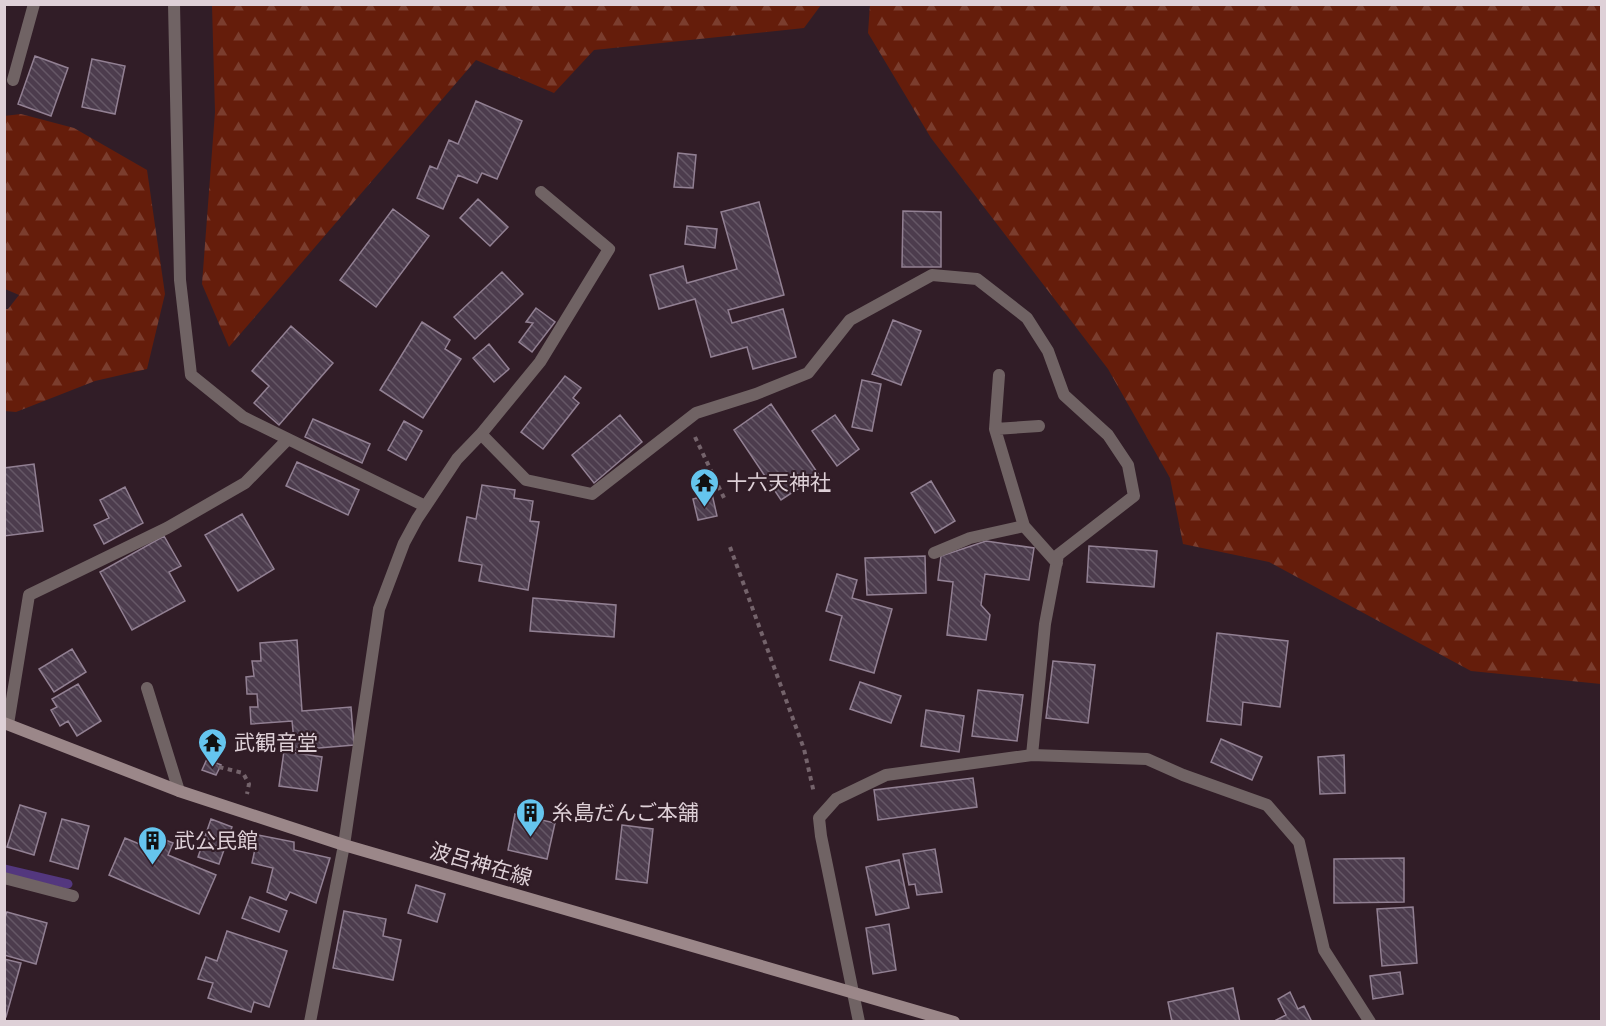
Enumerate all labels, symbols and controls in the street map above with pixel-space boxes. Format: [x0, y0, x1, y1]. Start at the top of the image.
temple icon: 十六天神社 [689, 466, 721, 508]
place label: 十六天神社 [726, 470, 831, 495]
temple icon: 武観音堂 [197, 726, 229, 768]
place label: 武観音堂 [234, 730, 318, 755]
building icon: 糸島だんご本舗 [515, 796, 547, 838]
place label: 糸島だんご本舗 [552, 800, 699, 825]
building icon: 武公民館 [137, 824, 169, 866]
place label: 武公民館 [174, 828, 258, 853]
street label: 波呂神在線 [427, 838, 535, 890]

